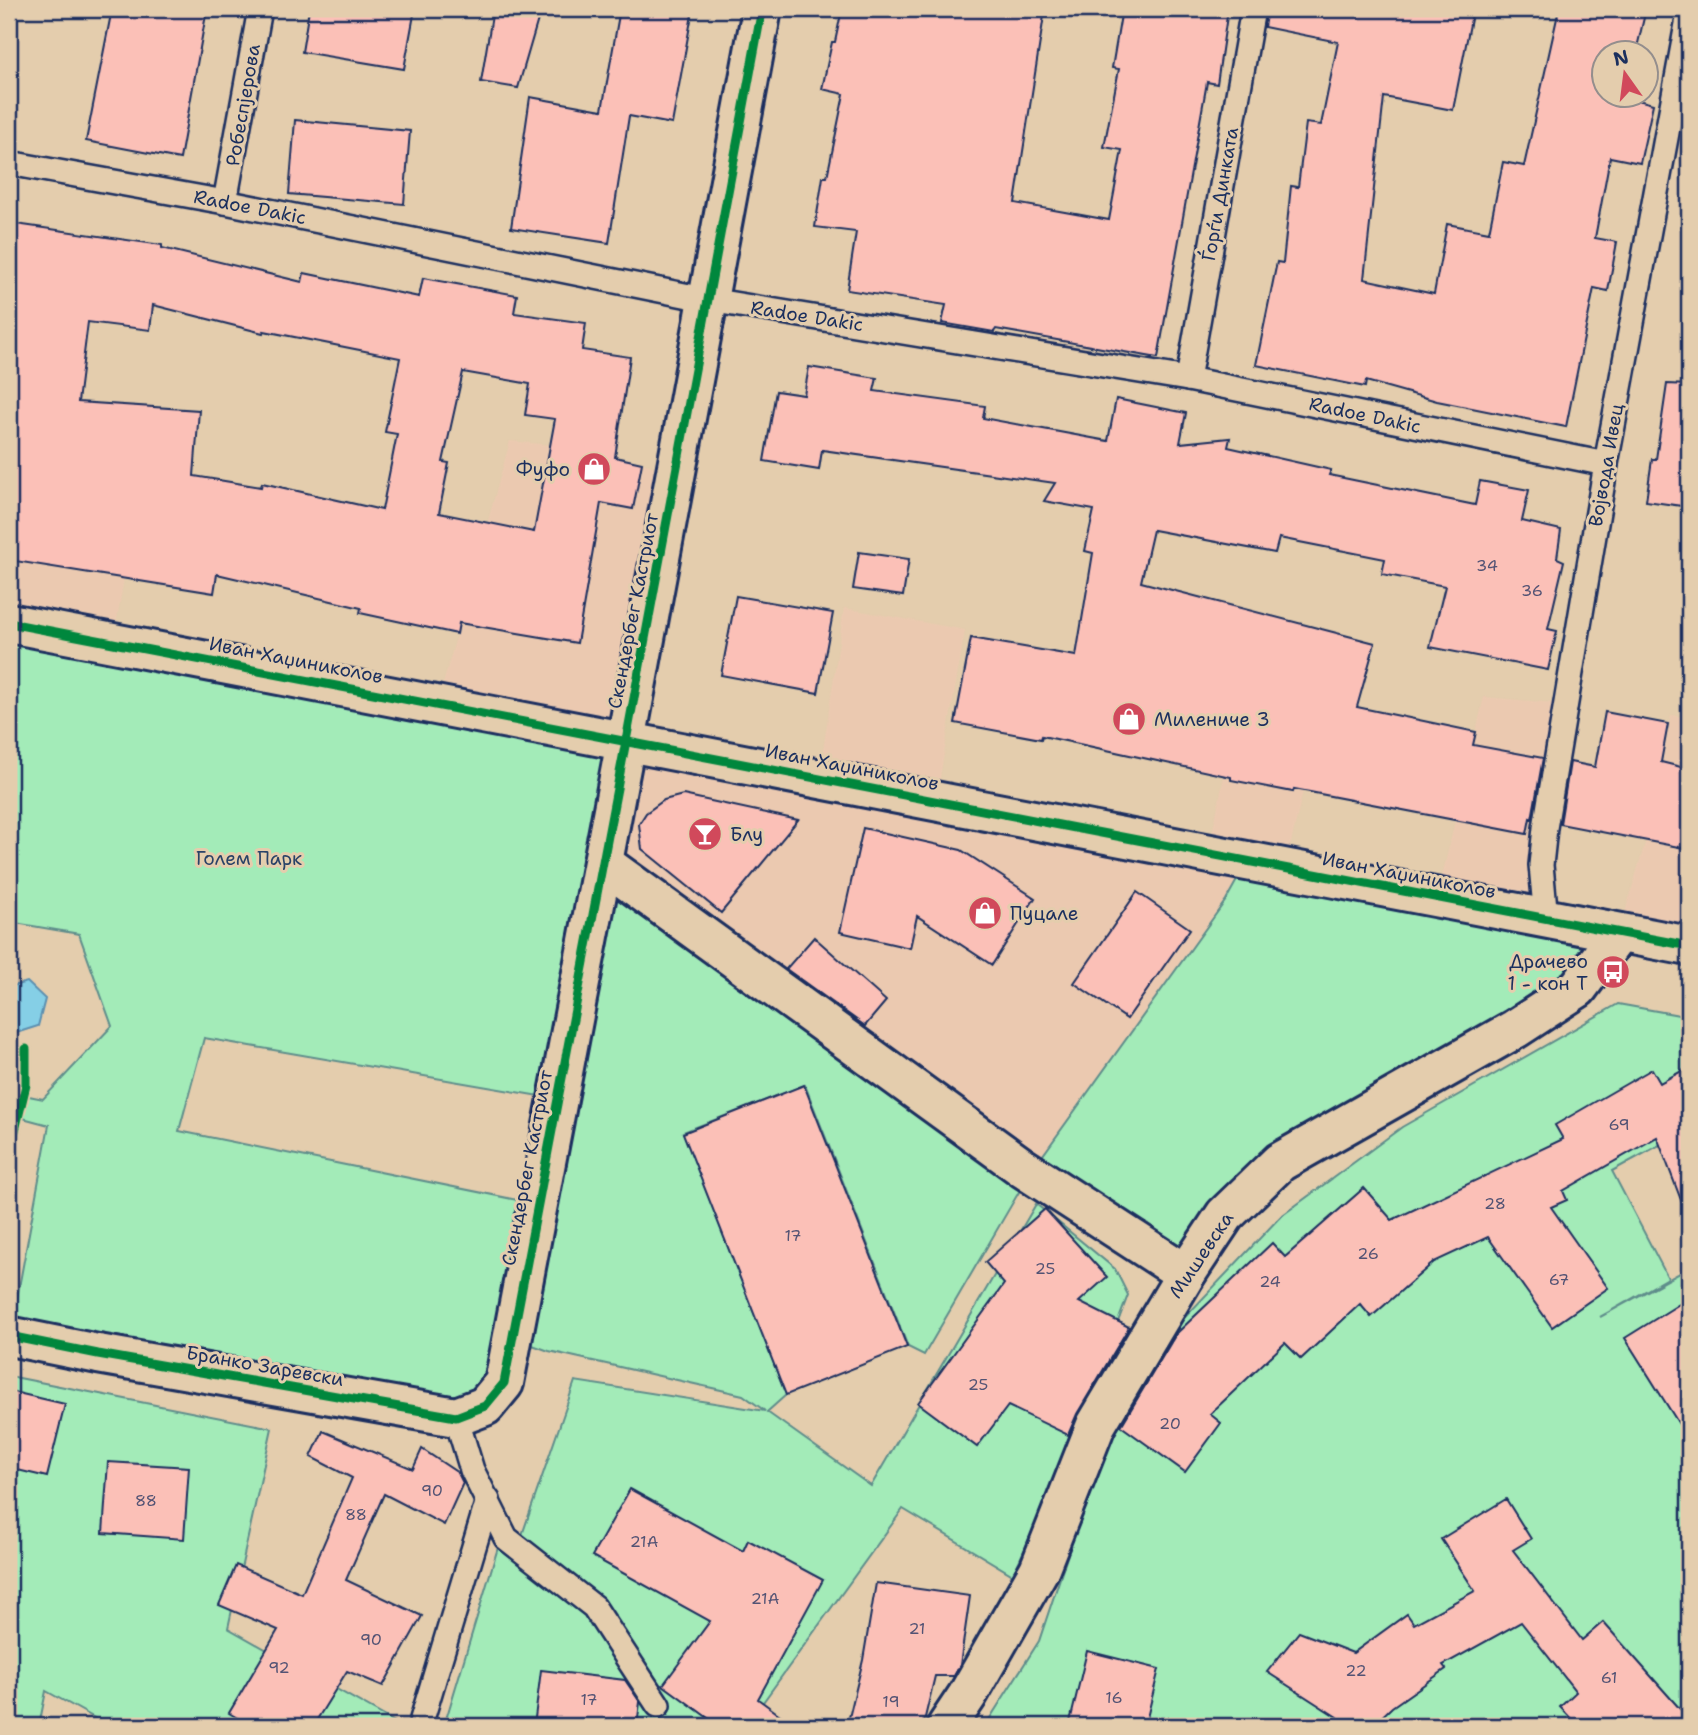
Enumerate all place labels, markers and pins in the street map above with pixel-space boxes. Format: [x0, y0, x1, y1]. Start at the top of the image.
shop icon: Фуфо [575, 450, 613, 488]
place label: Фуфо [516, 457, 570, 482]
shop icon: Милениче 3 [1110, 700, 1148, 738]
place label: Милениче 3 [1154, 707, 1270, 732]
bar icon: Блу [686, 815, 724, 853]
place label: Блу [730, 822, 763, 847]
shop icon: Пуцале [966, 894, 1004, 932]
place label: Пуцале [1010, 901, 1078, 926]
place label: Драчево 1 - кон T [1507, 949, 1588, 996]
bus stop icon: Драчево 1 - кон T [1594, 953, 1632, 991]

